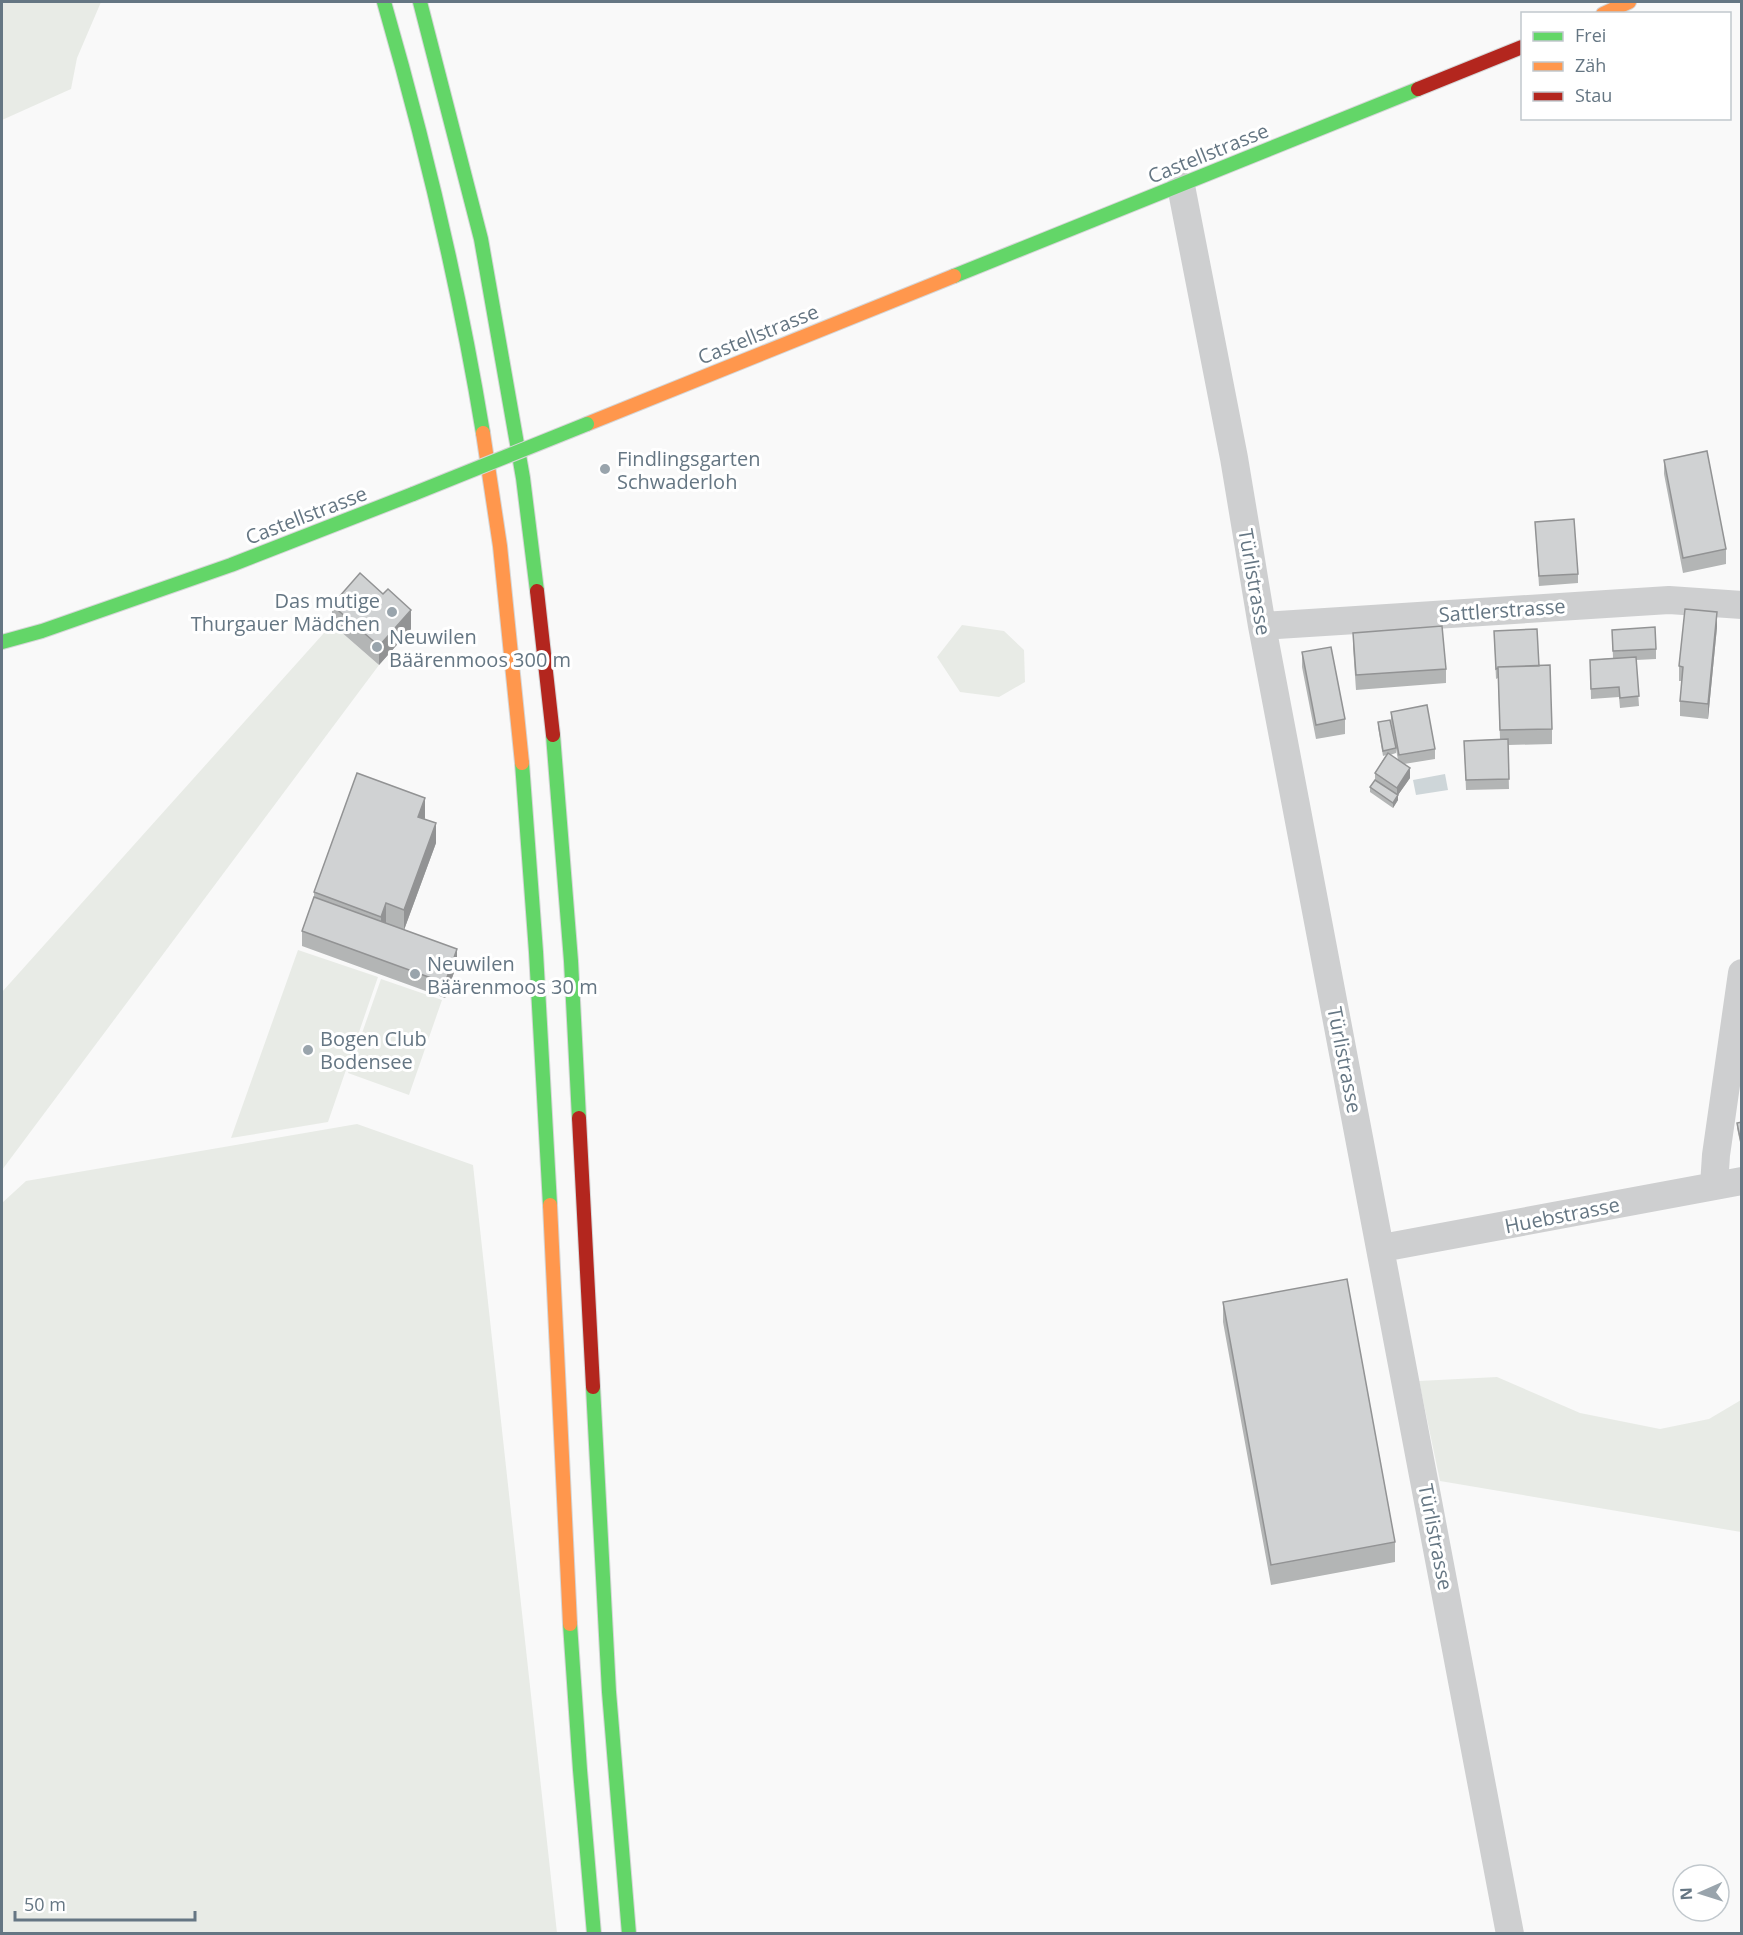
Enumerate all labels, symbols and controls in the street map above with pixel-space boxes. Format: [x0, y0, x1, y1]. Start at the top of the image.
legend [1521, 12, 1731, 120]
text: Frei [1575, 23, 1606, 47]
text: Zäh [1575, 53, 1606, 77]
text: Stau [1575, 83, 1612, 107]
street label: Castellstrasse [1144, 117, 1272, 189]
street label: Castellstrasse [694, 298, 822, 370]
place label: Findlingsgarten Schwaderloh [617, 445, 760, 495]
marker: Findlingsgarten Schwaderloh [598, 462, 612, 476]
street label: Castellstrasse [241, 479, 371, 551]
street label: Türlistrasse [1232, 527, 1278, 637]
place label: Das mutige Thurgauer Mädchen [191, 587, 380, 637]
street label: Sattlerstrasse [1438, 592, 1566, 628]
marker: Das mutige Thurgauer Mädchen [385, 605, 399, 619]
place label: Neuwilen Bäärenmoos 300 m [389, 623, 571, 673]
marker: Neuwilen Bäärenmoos 300 m [370, 640, 384, 654]
place label: Neuwilen Bäärenmoos 30 m [427, 950, 598, 1000]
marker: Neuwilen Bäärenmoos 30 m [408, 967, 422, 981]
street label: Türlistrasse [1321, 1005, 1369, 1115]
place label: Bogen Club Bodensee [320, 1025, 427, 1075]
marker: Bogen Club Bodensee [301, 1043, 315, 1057]
street label: Huebstrasse [1502, 1191, 1622, 1239]
street label: Türlistrasse [1412, 1482, 1460, 1592]
north arrow [1671, 1863, 1731, 1923]
scale bar [15, 1884, 195, 1922]
text: N [1675, 1887, 1697, 1901]
text: 50 m [24, 1892, 66, 1916]

